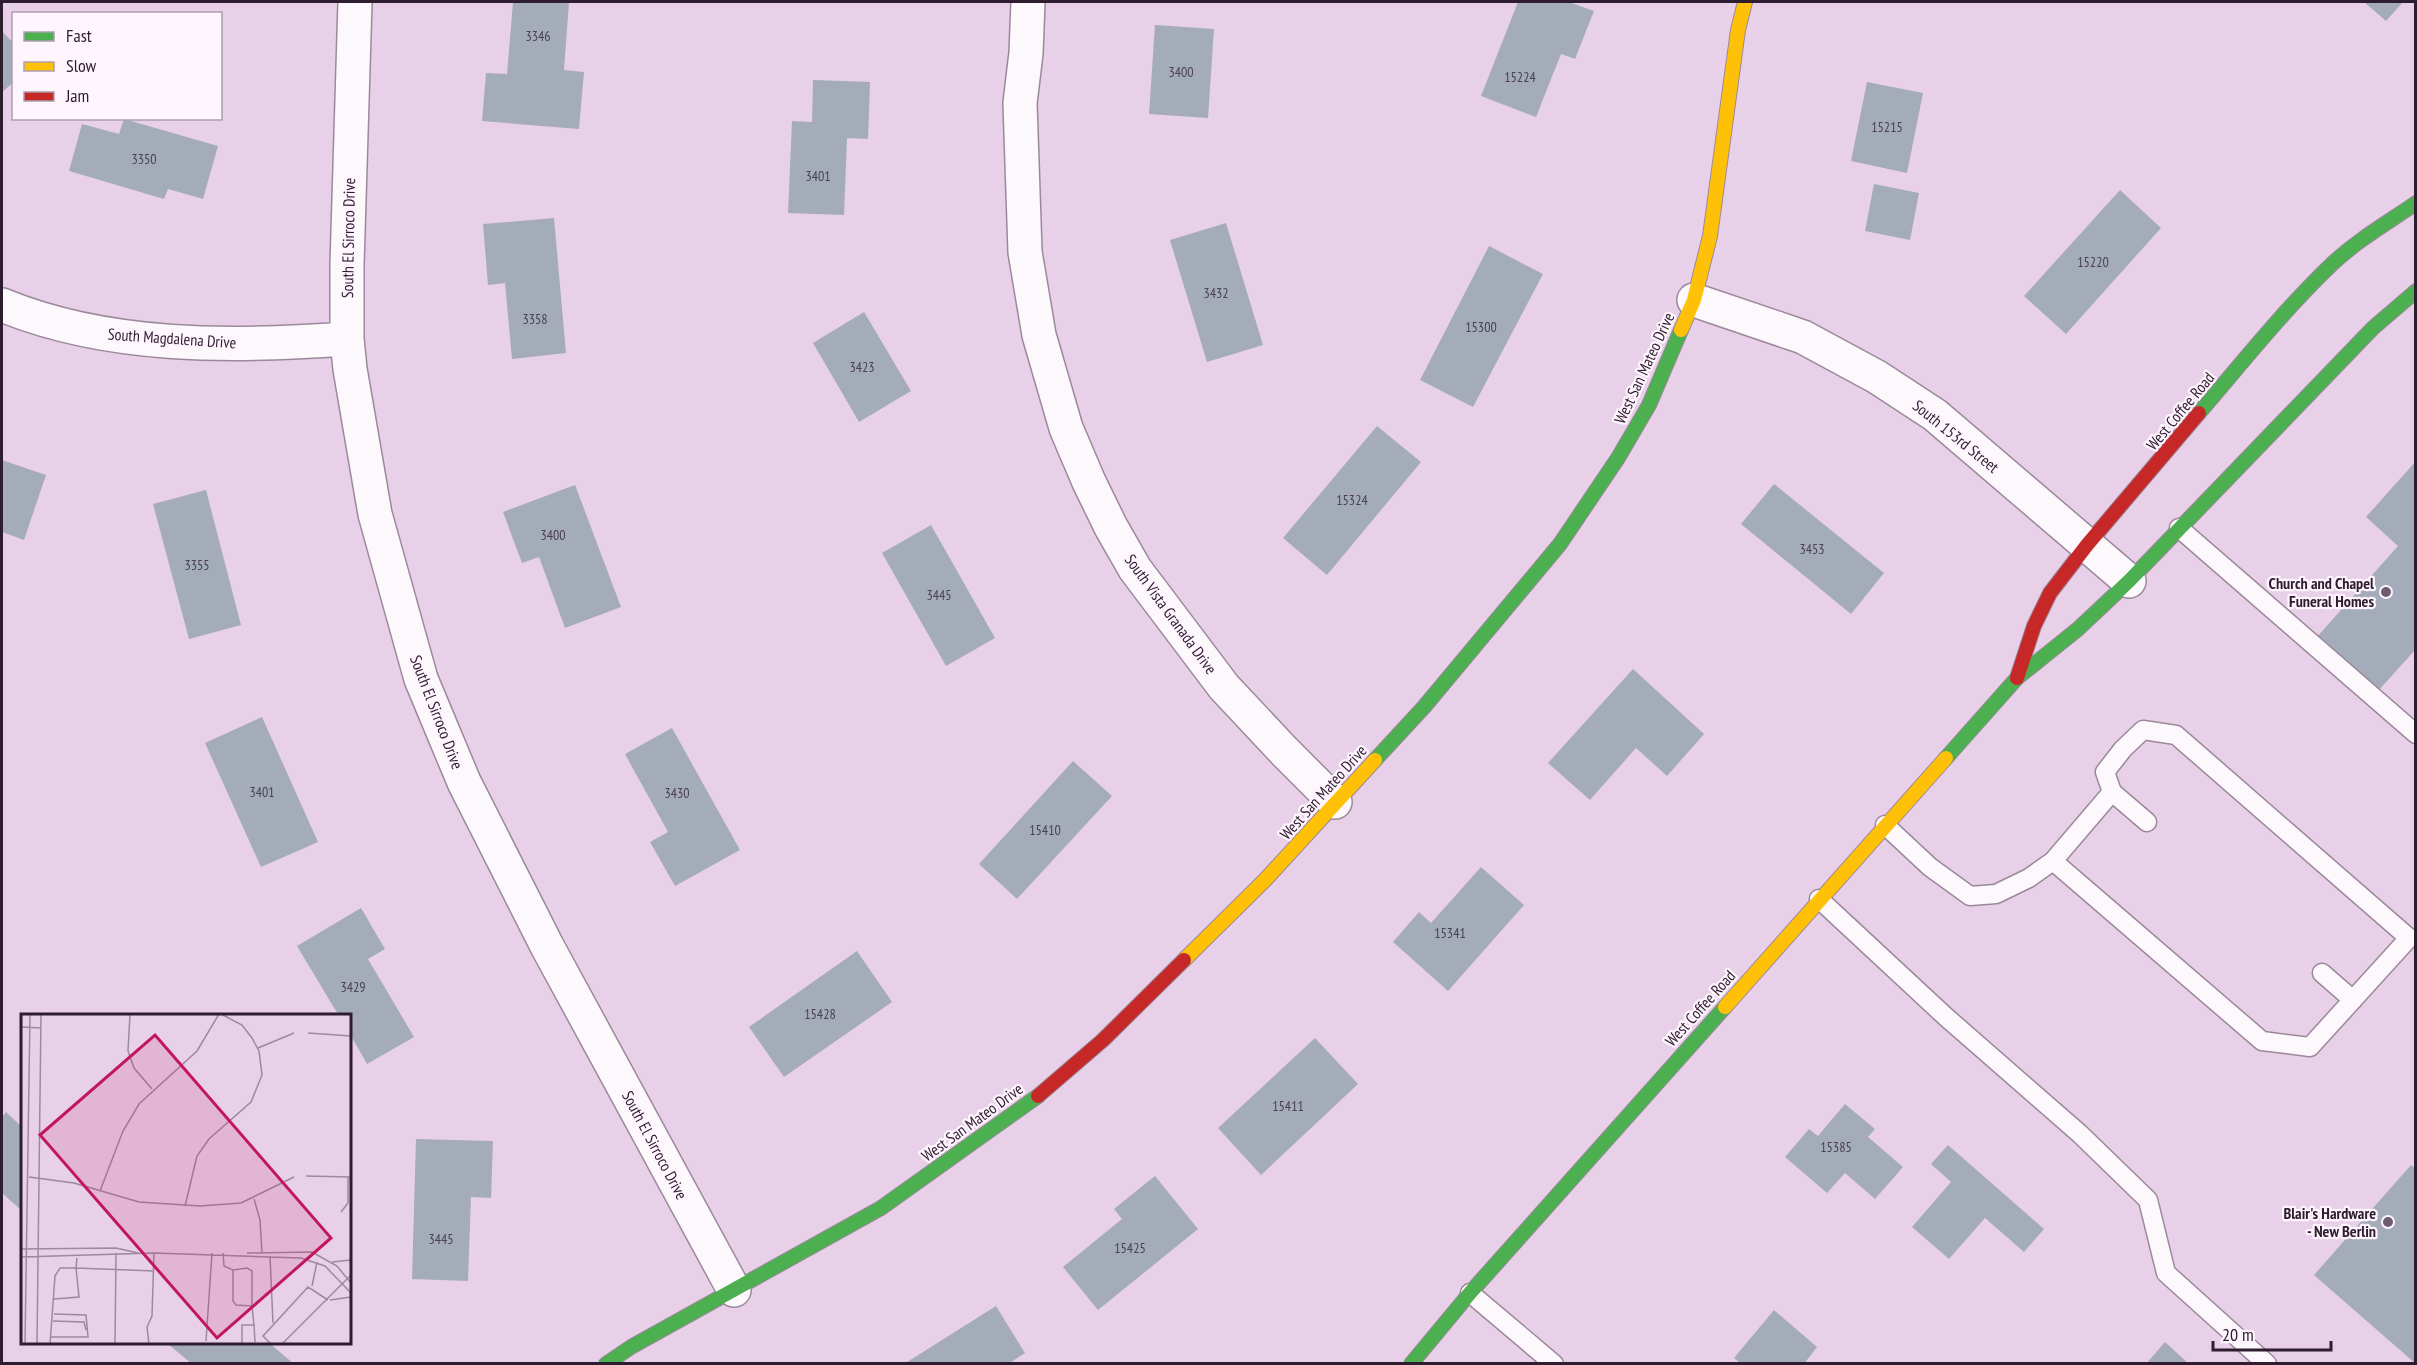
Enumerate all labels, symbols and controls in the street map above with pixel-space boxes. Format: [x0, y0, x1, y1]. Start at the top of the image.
legend [12, 12, 222, 120]
text: Fast [66, 24, 92, 47]
house number: 3346 [525, 27, 551, 45]
text: Slow [66, 54, 97, 77]
house number: 3400 [1168, 63, 1194, 81]
house number: 15224 [1504, 68, 1536, 86]
text: Jam [65, 84, 89, 107]
house number: 15215 [1871, 118, 1903, 136]
house number: 3350 [131, 150, 157, 168]
house number: 3401 [805, 167, 831, 185]
street label: South El Sirroco Drive [337, 178, 359, 298]
house number: 15220 [2077, 253, 2109, 271]
house number: 3432 [1203, 284, 1229, 302]
street label: West San Mateo Drive [1610, 309, 1678, 427]
house number: 3358 [522, 310, 548, 328]
house number: 15300 [1465, 318, 1497, 336]
street label: South Magdalena Drive [107, 324, 237, 352]
house number: 3423 [849, 358, 875, 376]
street label: West Coffee Road [2142, 368, 2218, 454]
street label: South 153rd Street [1909, 395, 2004, 477]
house number: 15324 [1336, 491, 1368, 509]
house number: 3400 [540, 526, 566, 544]
house number: 3453 [1799, 540, 1825, 558]
street label: South Vista Granada Drive [1121, 550, 1221, 678]
house number: 3355 [184, 556, 210, 574]
place label: Church and Chapel Funeral Homes [2269, 573, 2374, 611]
marker: Church and Chapel Funeral Homes [2379, 585, 2393, 599]
house number: 3445 [926, 586, 952, 604]
street label: South El Sirroco Drive [406, 652, 468, 772]
street label: West San Mateo Drive [1275, 741, 1371, 843]
house number: 3401 [249, 783, 275, 801]
house number: 3430 [664, 784, 690, 802]
house number: 15410 [1029, 821, 1061, 839]
house number: 15341 [1434, 924, 1466, 942]
street label: West Coffee Road [1661, 966, 1739, 1050]
house number: 3429 [340, 978, 366, 996]
house number: 15428 [804, 1005, 836, 1023]
inset map [21, 1014, 351, 1344]
street label: West San Mateo Drive [917, 1079, 1027, 1165]
street label: South El Sirroco Drive [618, 1087, 692, 1203]
house number: 15411 [1272, 1097, 1304, 1115]
house number: 15385 [1820, 1138, 1852, 1156]
place label: Blair's Hardware - New Berlin [2283, 1203, 2376, 1241]
marker: Blair's Hardware - New Berlin [2381, 1215, 2395, 1229]
house number: 3445 [428, 1230, 454, 1248]
house number: 15425 [1114, 1239, 1146, 1257]
scale bar [2213, 1314, 2332, 1352]
text: 20 m [2222, 1323, 2254, 1346]

